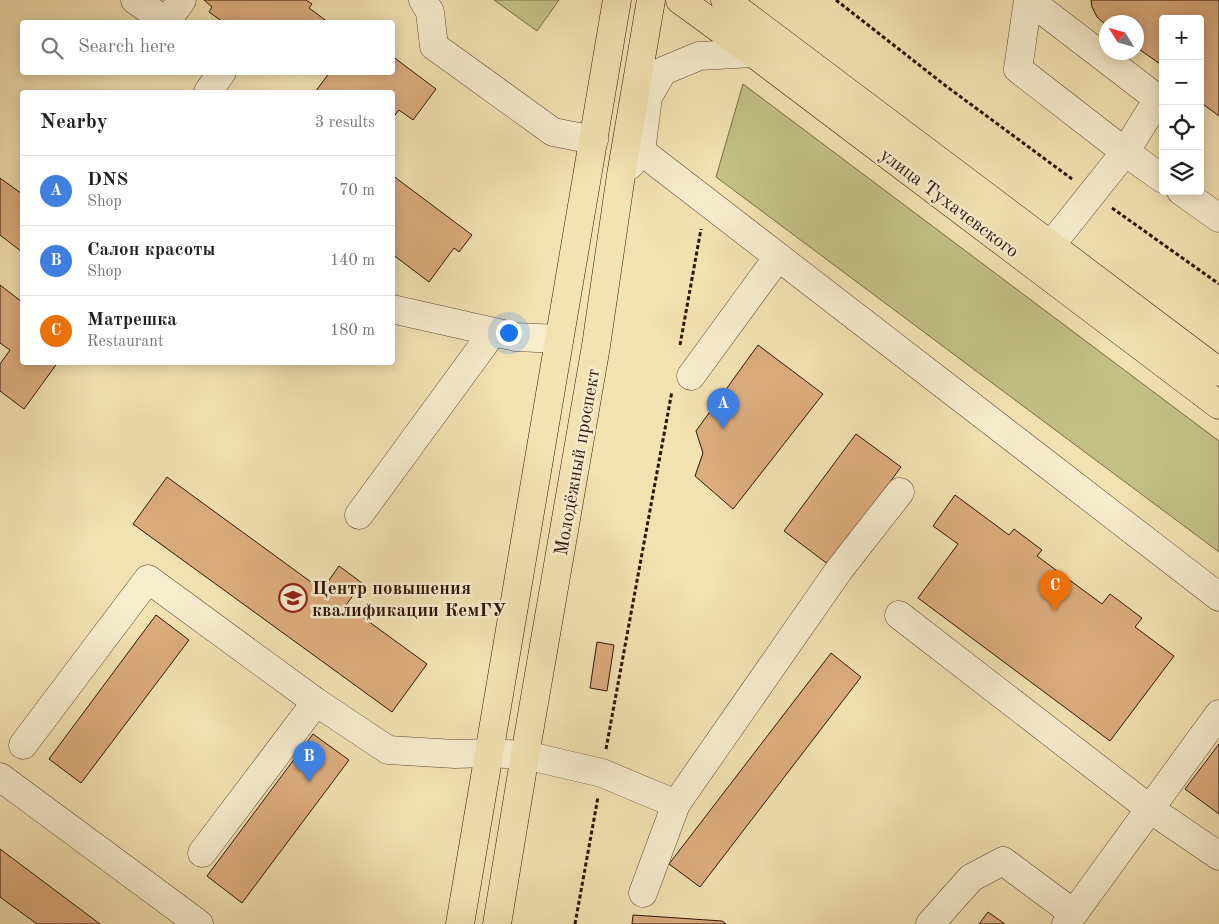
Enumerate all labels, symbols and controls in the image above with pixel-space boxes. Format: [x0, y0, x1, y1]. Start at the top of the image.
north arrow [1099, 15, 1144, 60]
map controls [1159, 15, 1204, 195]
button: + [1159, 15, 1204, 60]
search box [20, 20, 395, 75]
icon: search [38, 34, 66, 62]
text: Search here [78, 38, 175, 57]
button: − [1159, 60, 1204, 105]
button: locate [1159, 105, 1204, 150]
text: Nearby [40, 112, 108, 133]
text: 3 results [315, 115, 375, 131]
street label: улица Тухачевского [876, 146, 1021, 262]
button: layers [1159, 150, 1204, 195]
text: DNS [87, 171, 128, 190]
text: A [50, 183, 62, 199]
text: 70 m [339, 183, 375, 199]
text: Shop [87, 194, 122, 210]
text: Салон красоты [87, 241, 215, 260]
text: B [50, 253, 62, 269]
text: 140 m [330, 253, 375, 269]
text: Shop [87, 264, 122, 280]
text: Матрешка [87, 311, 177, 330]
your location [496, 320, 522, 346]
text: C [51, 323, 61, 339]
text: 180 m [330, 323, 375, 339]
text: Restaurant [87, 334, 164, 350]
street label: Молодёжный проспект [553, 367, 604, 557]
pin: A [707, 388, 739, 429]
pin: C [1039, 570, 1071, 611]
place label: Центр повышения квалификации КемГУ [312, 580, 507, 621]
school or university icon: Центр повышения квалификации КемГУ [278, 583, 308, 613]
pin: B [293, 741, 325, 782]

